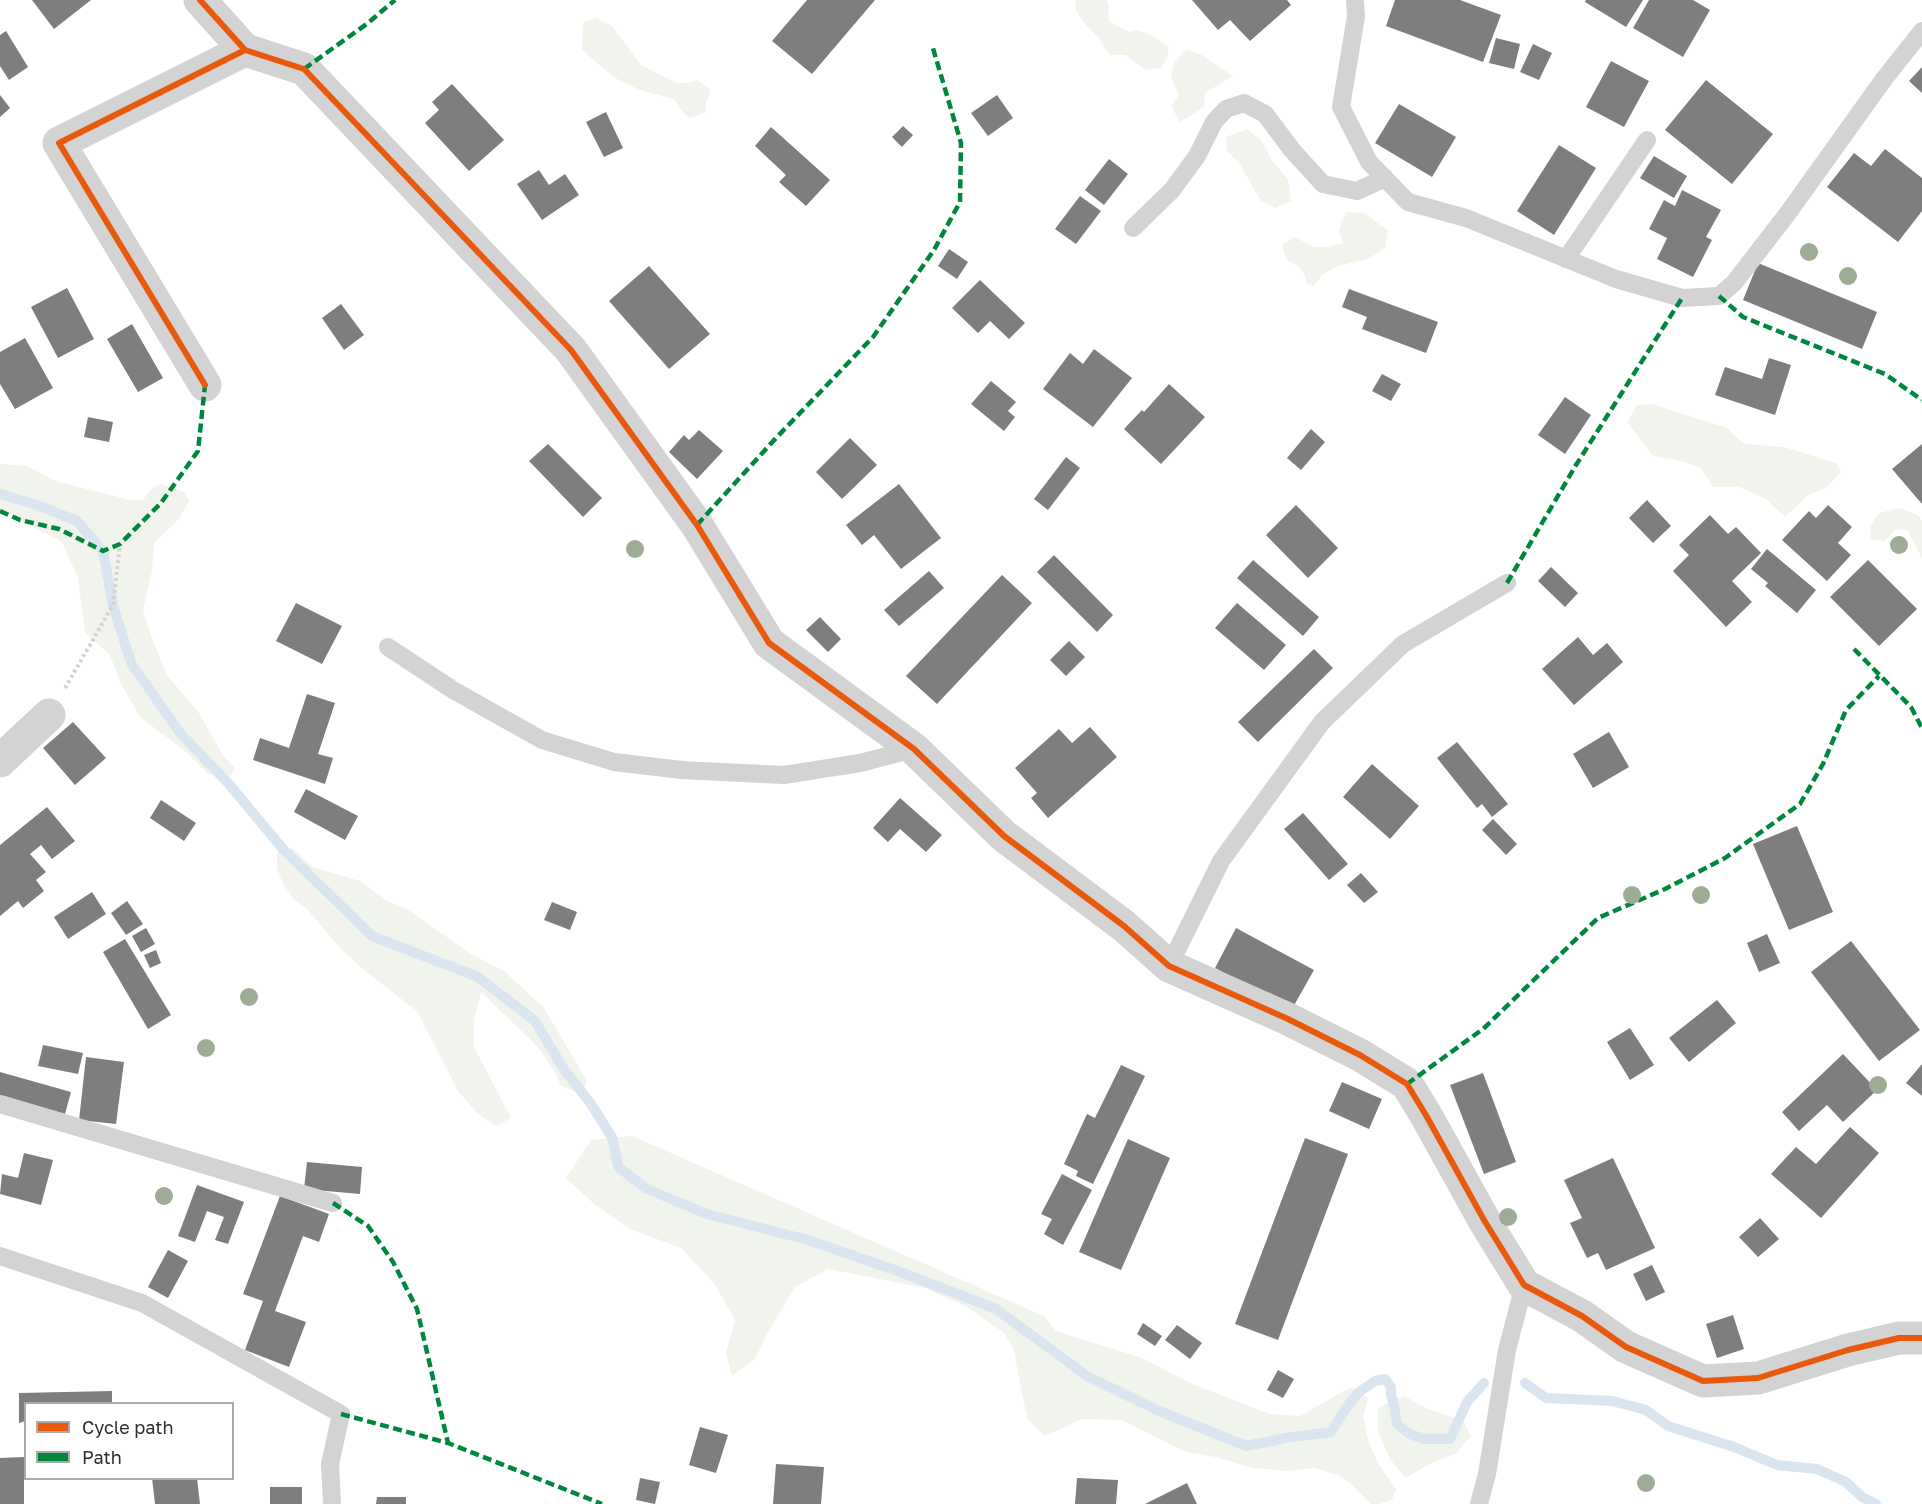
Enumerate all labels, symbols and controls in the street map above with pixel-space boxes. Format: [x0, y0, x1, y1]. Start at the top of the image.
legend [24, 1402, 234, 1480]
text: Cycle path [82, 1416, 174, 1438]
text: Path [82, 1446, 122, 1468]

